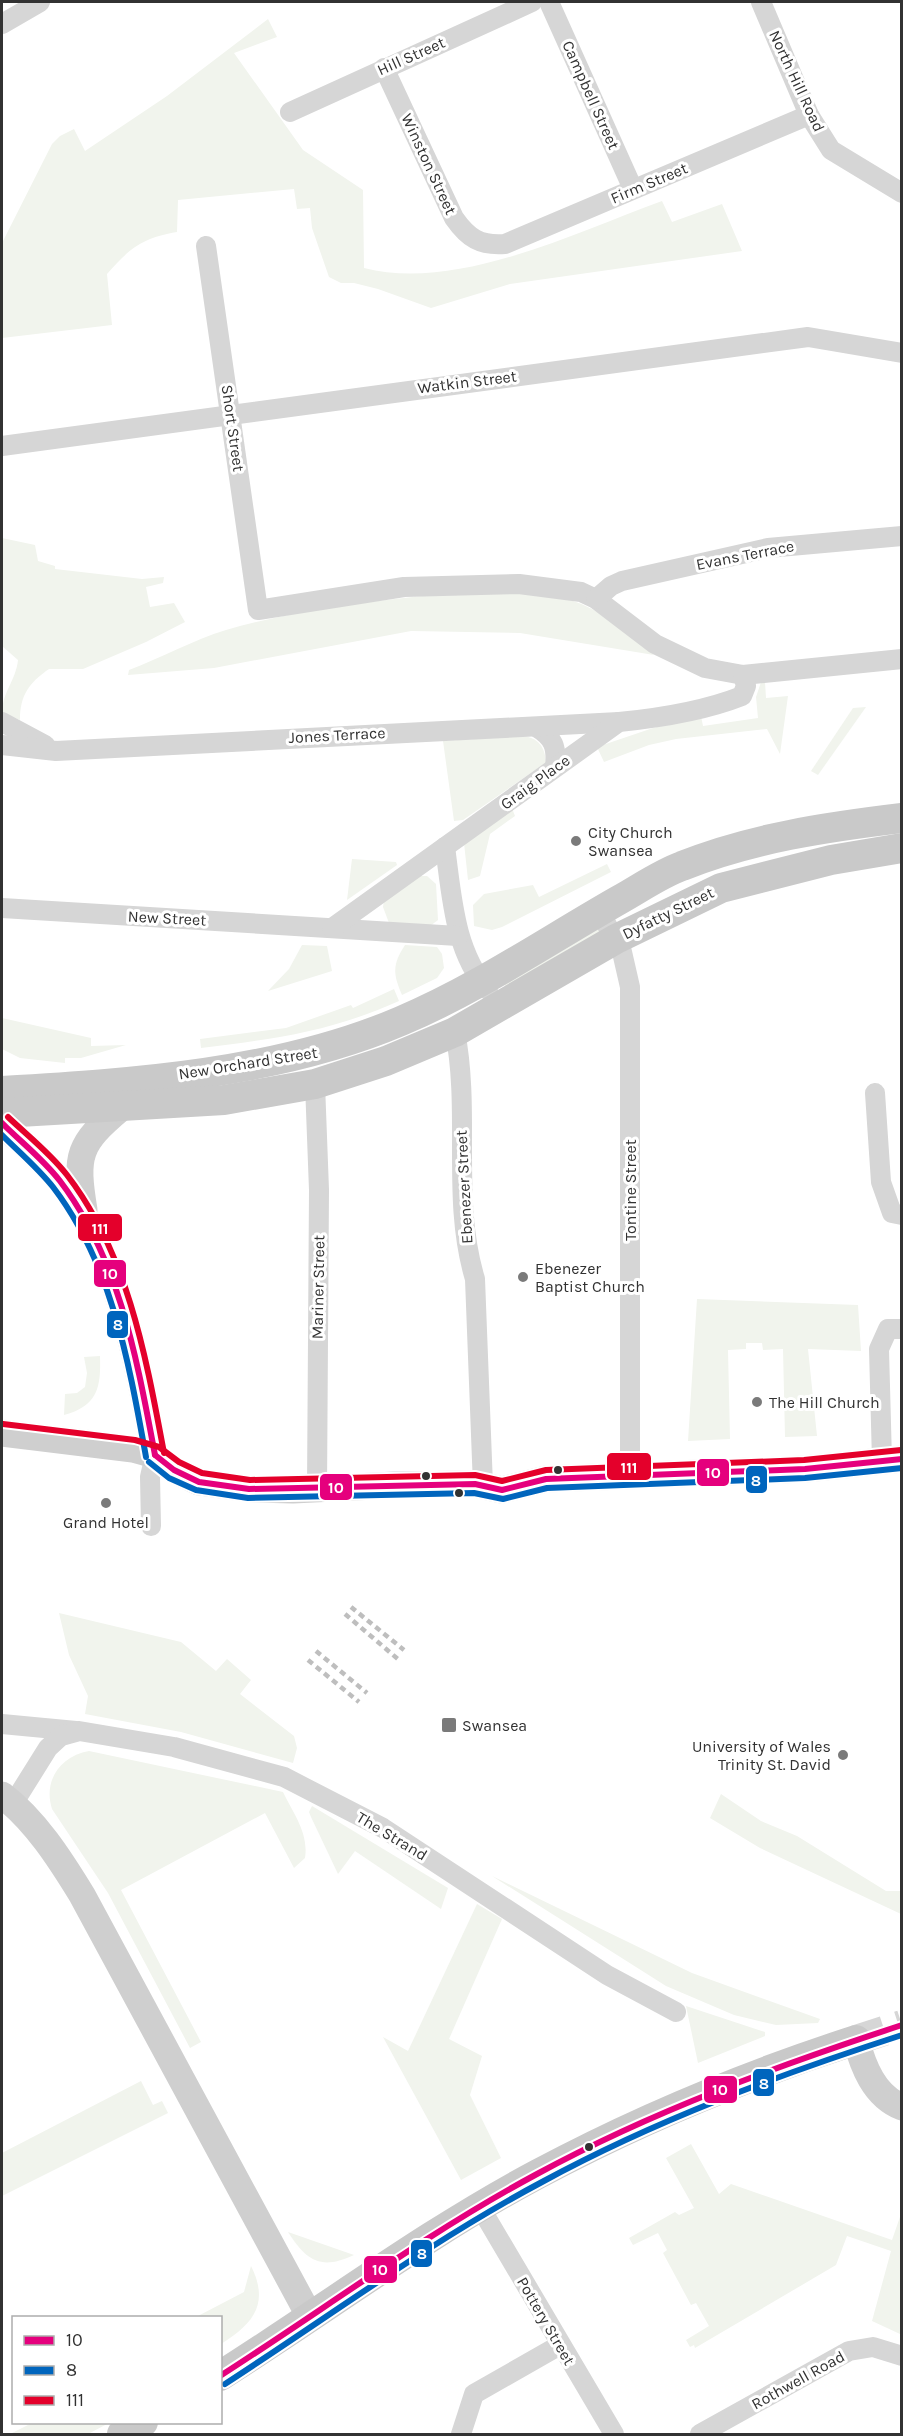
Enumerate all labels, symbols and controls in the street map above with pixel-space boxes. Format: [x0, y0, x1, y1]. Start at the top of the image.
street label: North Hill Road [765, 27, 829, 135]
street label: Hill Street [374, 33, 448, 79]
street label: Campbell Street [558, 38, 624, 152]
street label: Winston Street [397, 110, 461, 218]
street label: Firm Street [608, 158, 690, 208]
street label: Watkin Street [416, 366, 518, 398]
street label: Short Street [217, 383, 249, 473]
street label: Evans Terrace [694, 536, 796, 574]
street label: Jones Terrace [288, 723, 386, 747]
street label: Graig Place [497, 750, 573, 814]
place label: City Church Swansea [588, 823, 673, 860]
marker: City Church Swansea [569, 834, 583, 848]
street label: Dyfatty Street [619, 883, 717, 943]
street label: New Street [127, 906, 207, 930]
street label: New Orchard Street [177, 1043, 319, 1083]
street label: Ebenezer Street [452, 1130, 476, 1244]
street label: Tontine Street [621, 1139, 640, 1241]
line badge: 111 [77, 1213, 123, 1242]
text: 111 [91, 1219, 109, 1238]
street label: Mariner Street [308, 1235, 328, 1339]
line badge: 10 [93, 1259, 127, 1288]
place label: Ebenezer Baptist Church [535, 1259, 645, 1296]
text: 10 [102, 1264, 118, 1283]
marker: Ebenezer Baptist Church [516, 1270, 530, 1284]
line badge: 8 [106, 1310, 129, 1339]
text: 8 [113, 1315, 123, 1334]
place label: The Hill Church [769, 1393, 880, 1412]
marker: The Hill Church [750, 1395, 764, 1409]
line badge: 111 [606, 1452, 652, 1481]
text: 111 [620, 1458, 638, 1477]
line badge: 10 [696, 1458, 730, 1487]
text: 10 [705, 1463, 721, 1482]
unlabelled marker [552, 1464, 564, 1476]
line badge: 8 [745, 1465, 768, 1494]
unlabelled marker [420, 1470, 432, 1482]
text: 8 [751, 1471, 761, 1490]
line badge: 10 [319, 1473, 353, 1501]
text: 10 [328, 1478, 344, 1497]
unlabelled marker [453, 1487, 465, 1499]
marker: Grand Hotel [99, 1496, 113, 1510]
place label: Grand Hotel [63, 1513, 149, 1532]
marker: Swansea [440, 1716, 458, 1734]
place label: Swansea [462, 1716, 527, 1735]
place label: University of Wales Trinity St. David [692, 1737, 831, 1774]
marker: University of Wales Trinity St. David [836, 1748, 850, 1762]
street label: The Strand [353, 1807, 431, 1865]
line badge: 8 [752, 2068, 775, 2097]
text: 8 [759, 2074, 769, 2093]
line badge: 10 [703, 2075, 738, 2104]
text: 10 [712, 2080, 728, 2099]
unlabelled marker [583, 2141, 595, 2153]
line badge: 8 [410, 2239, 433, 2268]
text: 8 [417, 2244, 427, 2263]
line badge: 10 [363, 2255, 398, 2284]
text: 10 [372, 2260, 388, 2279]
street label: Pottery Street [513, 2273, 579, 2369]
legend [12, 2316, 222, 2424]
text: 10 [66, 2329, 83, 2351]
street label: Rothwell Road [748, 2347, 848, 2413]
text: 8 [66, 2359, 77, 2381]
text: 111 [66, 2389, 84, 2411]

